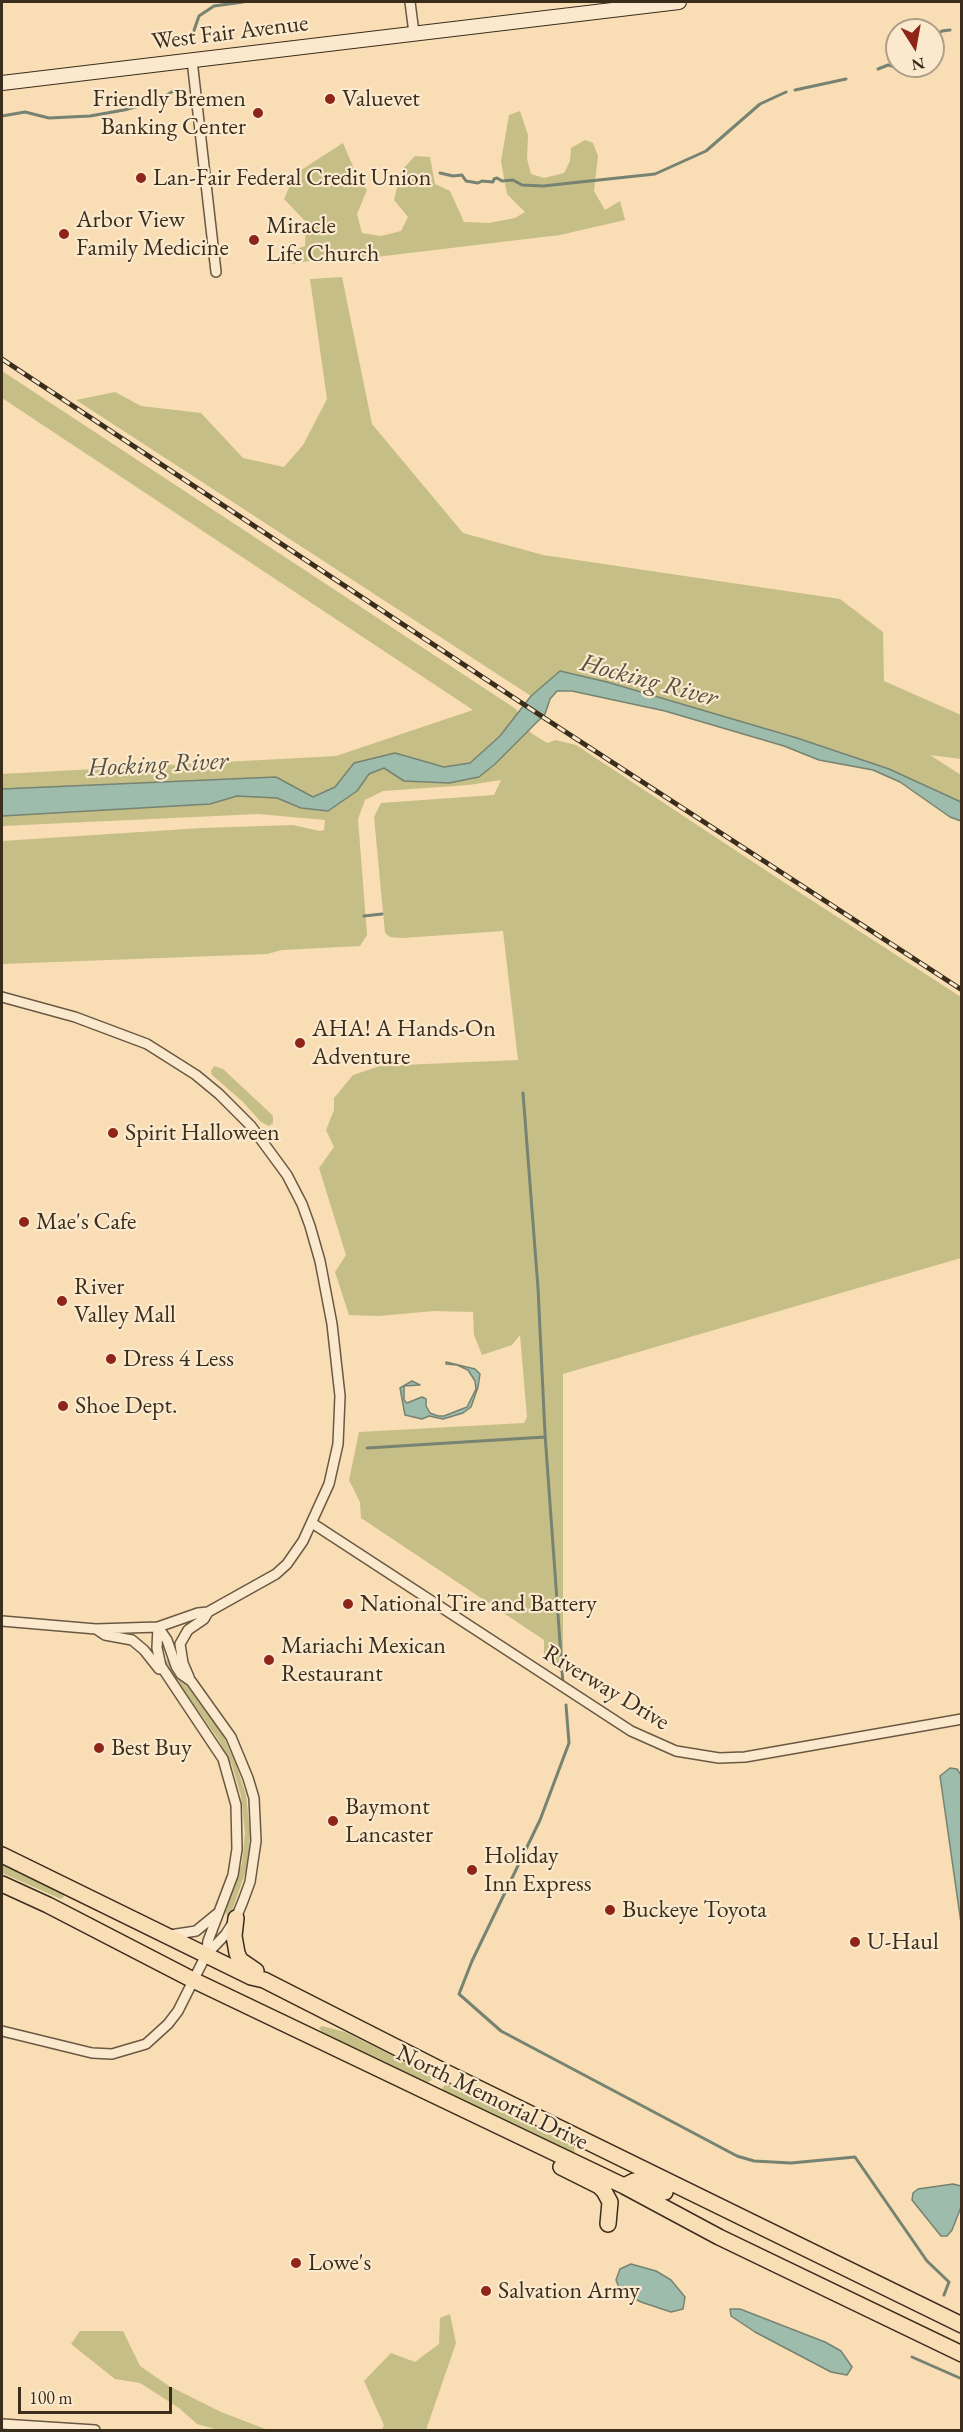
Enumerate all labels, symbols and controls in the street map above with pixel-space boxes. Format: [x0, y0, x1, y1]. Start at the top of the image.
street label: West Fair Avenue [150, 9, 310, 57]
north arrow [885, 18, 945, 78]
text: N [910, 53, 927, 76]
place label: Friendly Bremen Banking Center [92, 85, 246, 141]
place label: Valuevet [342, 85, 420, 113]
marker: Valuevet [323, 92, 337, 106]
marker: Friendly Bremen Banking Center [251, 106, 265, 120]
place label: Lan-Fair Federal Credit Union [153, 164, 431, 192]
marker: Lan-Fair Federal Credit Union [134, 171, 148, 185]
place label: Arbor View Family Medicine [76, 206, 229, 262]
place label: Miracle Life Church [266, 212, 379, 268]
marker: Arbor View Family Medicine [57, 227, 71, 241]
marker: Miracle Life Church [247, 233, 261, 247]
water label: Hocking River [577, 648, 721, 714]
water label: Hocking River [87, 746, 229, 784]
place label: AHA! A Hands-On Adventure [312, 1015, 496, 1071]
marker: AHA! A Hands-On Adventure [293, 1036, 307, 1050]
place label: Spirit Halloween [125, 1119, 280, 1147]
marker: Spirit Halloween [106, 1126, 120, 1140]
place label: Mae's Cafe [36, 1208, 136, 1236]
marker: Mae's Cafe [17, 1215, 31, 1229]
place label: River Valley Mall [74, 1273, 176, 1329]
marker: River Valley Mall [55, 1294, 69, 1308]
place label: Dress 4 Less [123, 1345, 234, 1373]
marker: Dress 4 Less [104, 1352, 118, 1366]
place label: Shoe Dept. [75, 1392, 178, 1420]
marker: Shoe Dept. [56, 1399, 70, 1413]
place label: National Tire and Battery [360, 1590, 597, 1618]
marker: National Tire and Battery [341, 1597, 355, 1611]
place label: Mariachi Mexican Restaurant [281, 1632, 446, 1688]
street label: Riverway Drive [538, 1639, 674, 1737]
marker: Mariachi Mexican Restaurant [262, 1653, 276, 1667]
place label: Best Buy [111, 1734, 192, 1762]
marker: Best Buy [92, 1741, 106, 1755]
place label: Baymont Lancaster [345, 1793, 433, 1849]
marker: Baymont Lancaster [326, 1814, 340, 1828]
place label: Holiday Inn Express [484, 1842, 591, 1898]
marker: Holiday Inn Express [465, 1863, 479, 1877]
place label: Buckeye Toyota [622, 1896, 767, 1924]
marker: Buckeye Toyota [603, 1903, 617, 1917]
place label: U-Haul [867, 1928, 939, 1956]
marker: U-Haul [848, 1935, 862, 1949]
street label: North Memorial Drive [391, 2039, 593, 2157]
place label: Lowe's [308, 2249, 371, 2277]
marker: Lowe's [289, 2256, 303, 2270]
place label: Salvation Army [498, 2277, 640, 2305]
marker: Salvation Army [479, 2284, 493, 2298]
scale bar [21, 2375, 176, 2413]
text: 100 m [29, 2386, 73, 2409]

